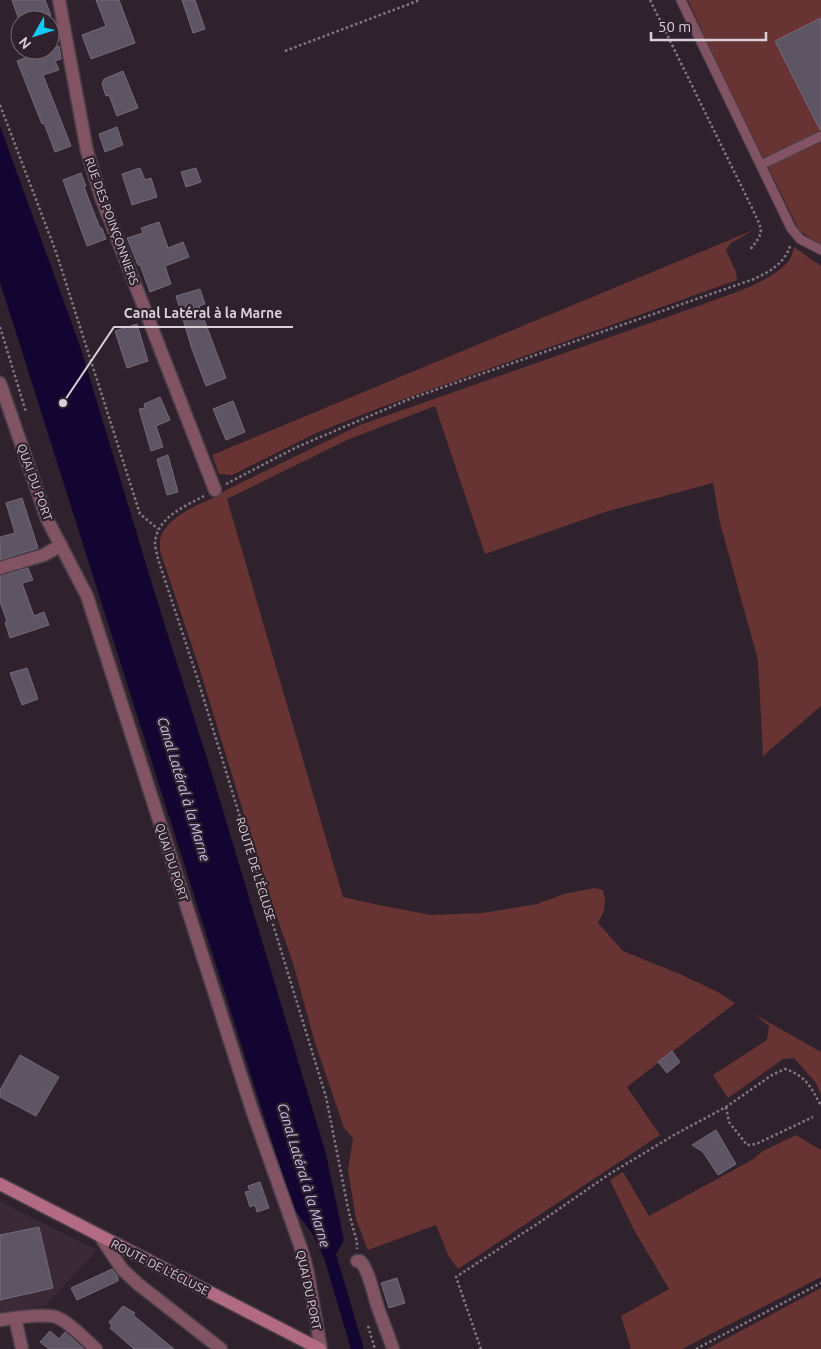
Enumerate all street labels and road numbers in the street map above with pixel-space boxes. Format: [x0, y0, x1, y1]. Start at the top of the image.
street label: RUE DES POINÇONNIERS [83, 155, 141, 287]
street label: QUAI DU PORT [15, 442, 55, 523]
street label: ROUTE DE L'ÉCLUSE [234, 816, 278, 923]
street label: QUAI DU PORT [153, 821, 191, 903]
street label: ROUTE DE L'ÉCLUSE [109, 1237, 211, 1297]
street label: QUAI DU PORT [294, 1249, 324, 1331]

